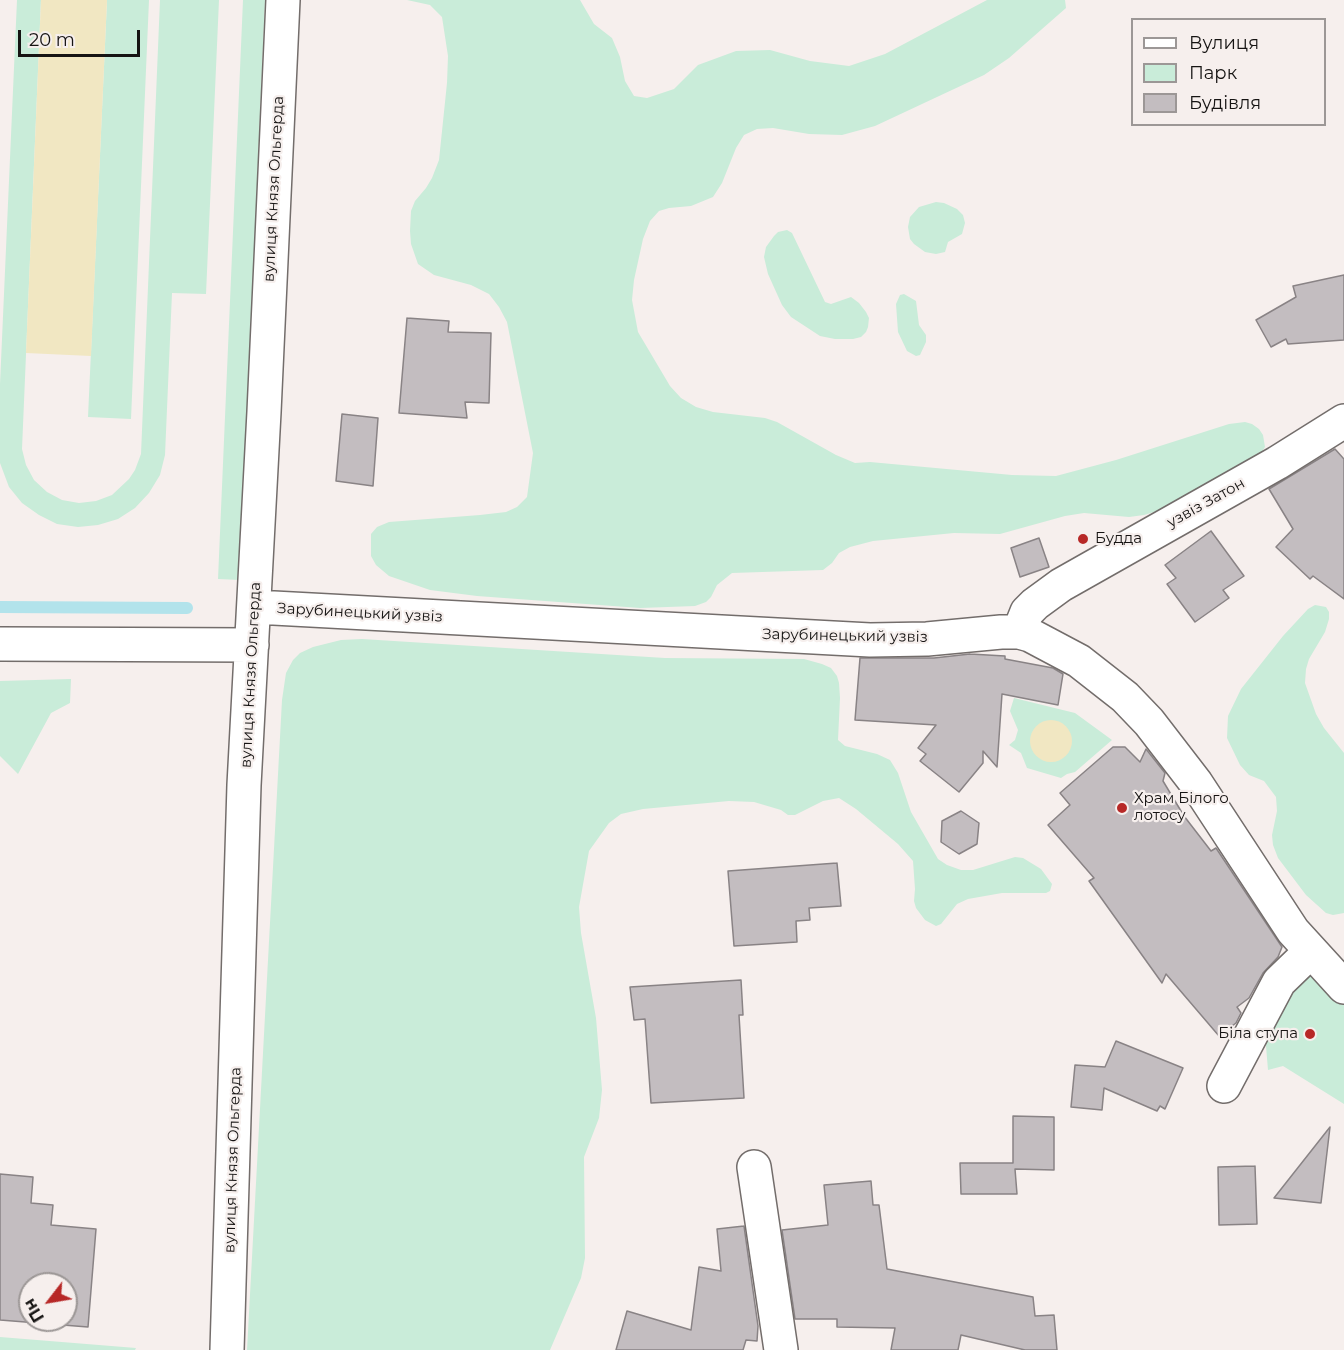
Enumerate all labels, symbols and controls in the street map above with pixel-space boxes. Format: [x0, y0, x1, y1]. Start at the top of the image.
scale bar [21, 18, 142, 56]
legend [1131, 18, 1326, 126]
text: 20 m [29, 29, 75, 51]
text: Вулиця [1189, 32, 1259, 54]
text: Парк [1189, 62, 1237, 84]
text: Будівля [1189, 92, 1261, 114]
street label: вулиця Князя Ольгерда [260, 96, 288, 282]
street label: узвіз Затон [1164, 474, 1248, 532]
place label: Будда [1095, 530, 1142, 548]
marker: Будда [1076, 532, 1090, 546]
street label: вулиця Князя Ольгерда [237, 582, 265, 768]
street label: Зарубинецький узвіз [277, 600, 443, 626]
street label: Зарубинецький узвіз [762, 626, 928, 646]
place label: Храм Білого лотосу [1134, 790, 1229, 825]
marker: Храм Білого лотосу [1115, 801, 1129, 815]
place label: Біла ступа [1218, 1025, 1298, 1043]
marker: Біла ступа [1303, 1027, 1317, 1041]
street label: вулиця Князя Ольгерда [221, 1067, 245, 1253]
north arrow [18, 1272, 78, 1332]
text: Пн [20, 1295, 48, 1326]

